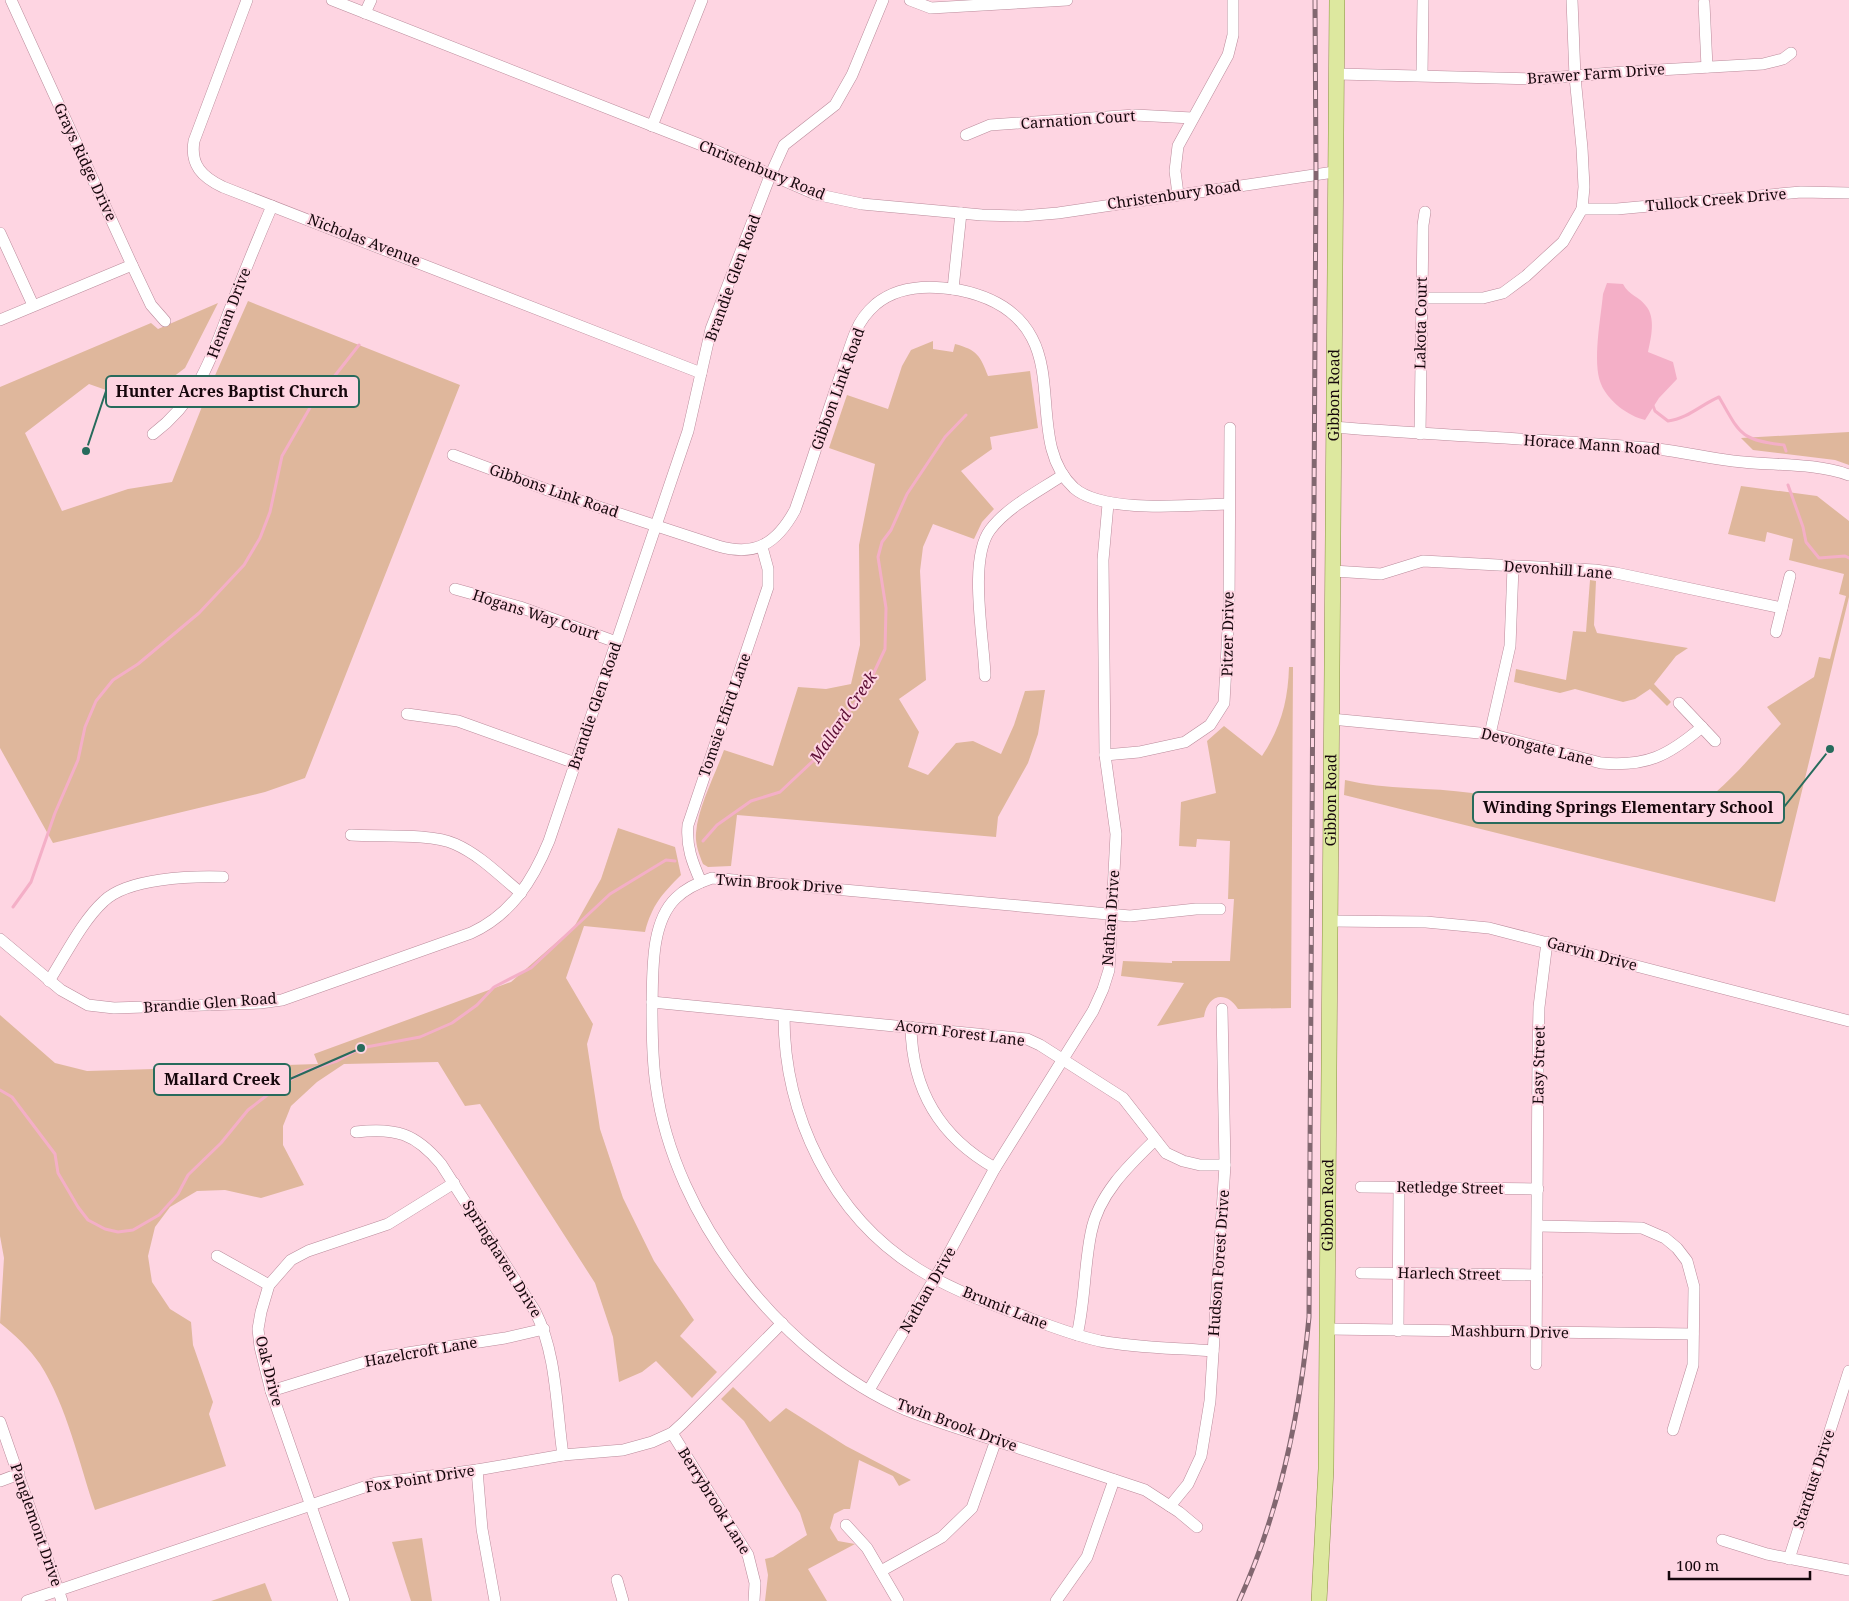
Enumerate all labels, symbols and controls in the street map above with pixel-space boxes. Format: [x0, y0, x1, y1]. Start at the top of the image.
street label: Brawer Farm Drive [1526, 58, 1666, 88]
street label: Grays Ridge Drive [50, 99, 122, 224]
street label: Carnation Court [1020, 105, 1136, 133]
street label: Christenbury Road [696, 135, 829, 204]
street label: Christenbury Road [1106, 175, 1242, 213]
street label: Tullock Creek Drive [1645, 183, 1787, 215]
street label: Nicholas Avenue [305, 208, 424, 270]
street label: Brandie Glen Road [700, 211, 764, 344]
street label: Heman Drive [202, 264, 255, 361]
street label: Lakota Court [1409, 277, 1431, 369]
street label: Gibbon Link Road [806, 325, 868, 453]
street label: Gibbon Road [1323, 349, 1343, 441]
callout: Hunter Acres Baptist Church [106, 376, 359, 407]
text: Hunter Acres Baptist Church [116, 380, 349, 402]
street label: Horace Mann Road [1523, 429, 1661, 459]
street label: Gibbons Link Road [487, 459, 622, 522]
street label: Devonhill Lane [1503, 555, 1613, 583]
street label: Hogans Way Court [470, 584, 602, 644]
street label: Pitzer Drive [1216, 591, 1238, 677]
street label: Brandie Glen Road [563, 639, 625, 772]
street label: Tomsie Efird Lane [693, 650, 755, 779]
water label: Mallard Creek [804, 666, 882, 768]
street label: Devongate Lane [1479, 722, 1596, 770]
street label: Gibbon Road [1320, 754, 1340, 846]
callout: Winding Springs Elementary School [1473, 792, 1784, 823]
text: Winding Springs Elementary School [1483, 796, 1774, 818]
street label: Twin Brook Drive [715, 869, 843, 897]
street label: Nathan Drive [1097, 869, 1123, 967]
street label: Garvin Drive [1545, 931, 1640, 975]
street label: Brandie Glen Road [143, 987, 277, 1017]
street label: Acorn Forest Lane [894, 1014, 1026, 1050]
street label: Easy Street [1527, 1025, 1549, 1105]
callout: Mallard Creek [154, 1064, 290, 1095]
text: Mallard Creek [164, 1068, 281, 1090]
street label: Gibbon Road [1317, 1159, 1337, 1251]
street label: Retledge Street [1396, 1176, 1504, 1198]
street label: Hudson Forest Drive [1203, 1189, 1233, 1337]
street label: Springhaven Drive [459, 1196, 547, 1321]
street label: Nathan Drive [894, 1243, 960, 1336]
street label: Harlech Street [1397, 1262, 1501, 1284]
street label: Brumit Lane [960, 1281, 1051, 1333]
street label: Mashburn Drive [1451, 1320, 1569, 1342]
street label: Hazelcroft Lane [363, 1331, 479, 1371]
street label: Oak Drive [252, 1334, 288, 1408]
street label: Twin Brook Drive [894, 1393, 1020, 1455]
street label: Stardust Drive [1788, 1427, 1838, 1531]
street label: Berrybrook Lane [674, 1443, 756, 1558]
street label: Panglemont Drive [6, 1460, 67, 1589]
street label: Fox Point Drive [364, 1460, 476, 1497]
scale bar [1669, 1548, 1810, 1580]
text: 100 m [1676, 1555, 1719, 1575]

